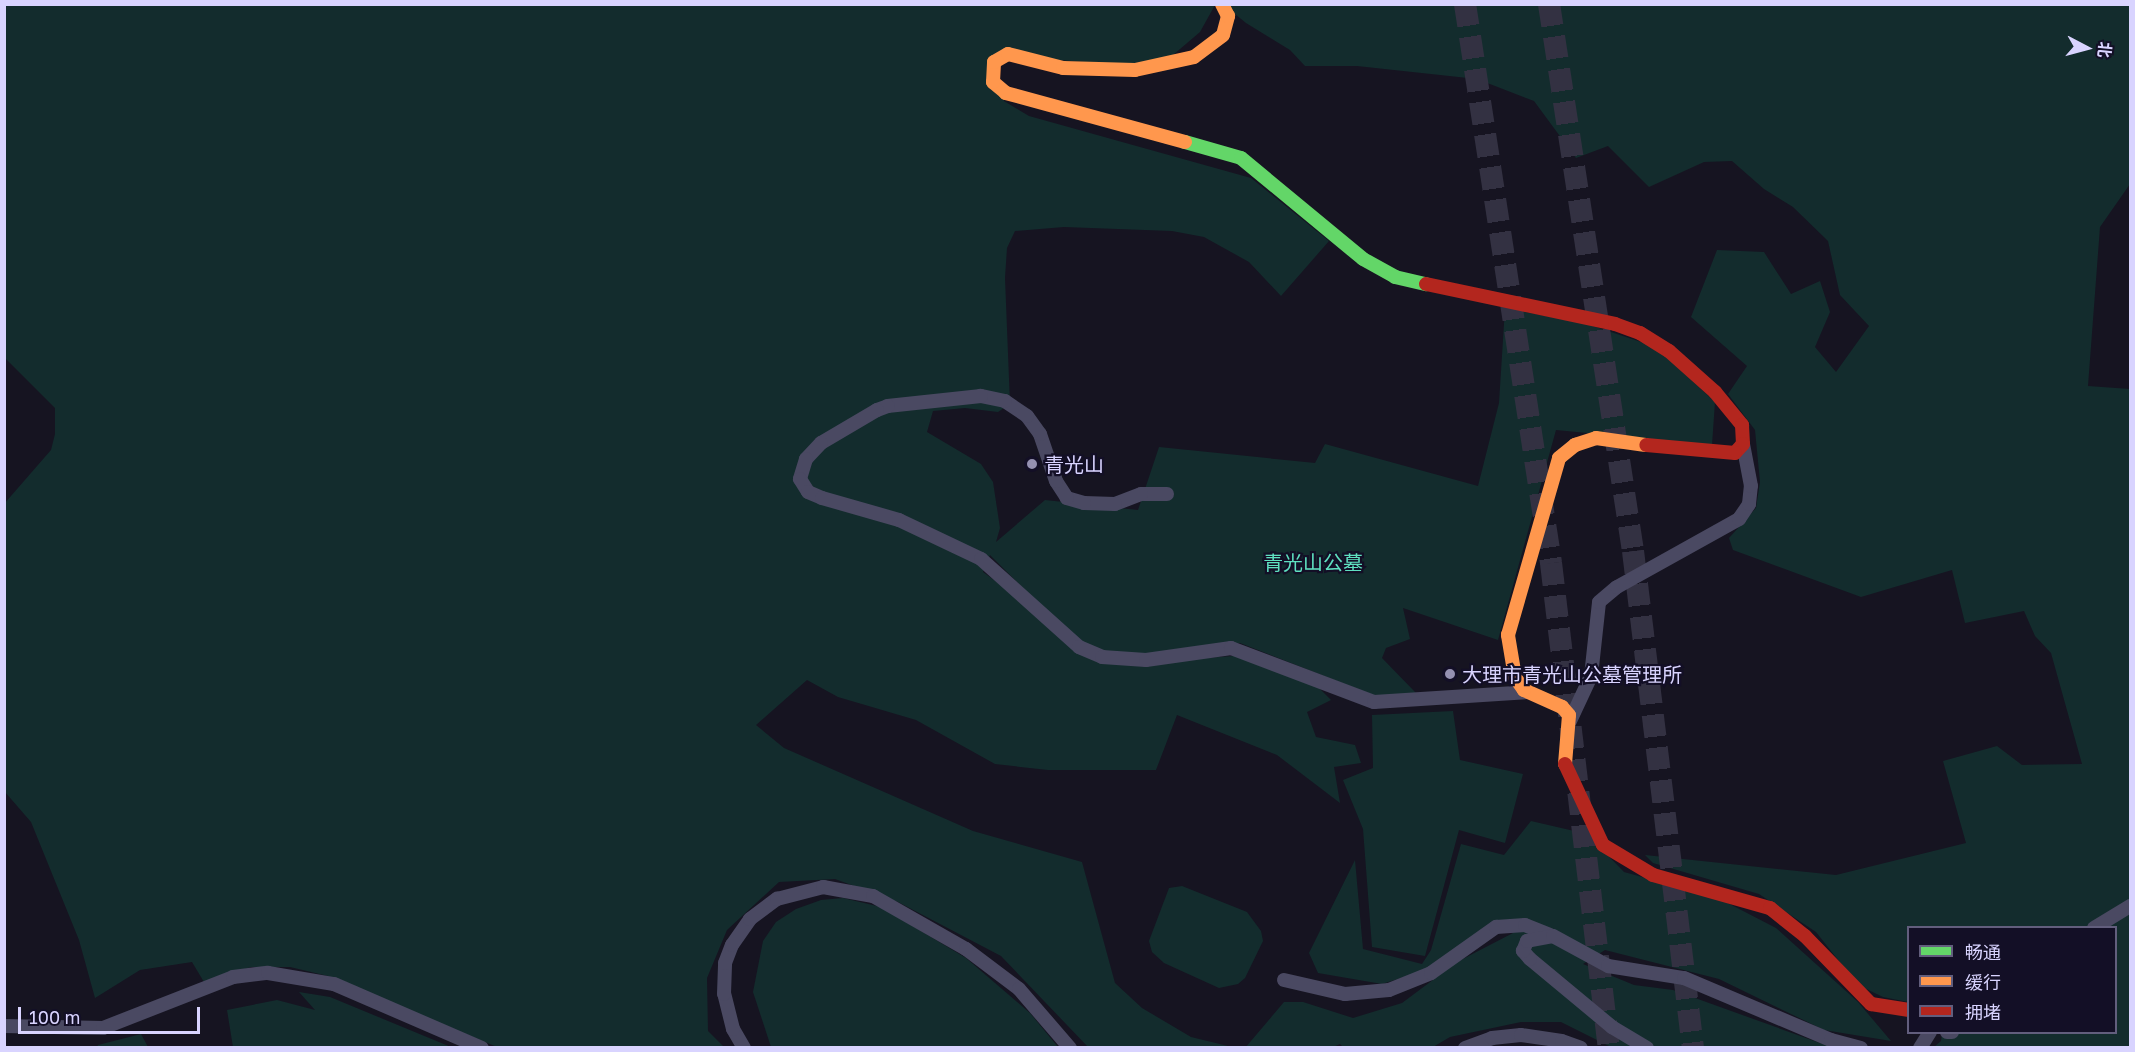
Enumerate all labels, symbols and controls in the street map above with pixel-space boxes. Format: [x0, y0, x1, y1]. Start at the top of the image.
north arrow [2057, 18, 2117, 78]
text: 北 [2094, 41, 2116, 59]
place label: 青光山 [1044, 452, 1104, 476]
marker: 青光山 [1025, 457, 1039, 471]
park label: 青光山公墓 [1263, 550, 1363, 574]
place label: 大理市青光山公墓管理所 [1462, 662, 1682, 686]
marker: 大理市青光山公墓管理所 [1443, 667, 1457, 681]
legend [1907, 926, 2117, 1034]
text: 畅通 [1965, 941, 2001, 963]
text: 缓行 [1965, 971, 2001, 993]
scale bar [21, 995, 202, 1033]
text: 拥堵 [1965, 1001, 2001, 1023]
text: 100 m [29, 1006, 80, 1028]

